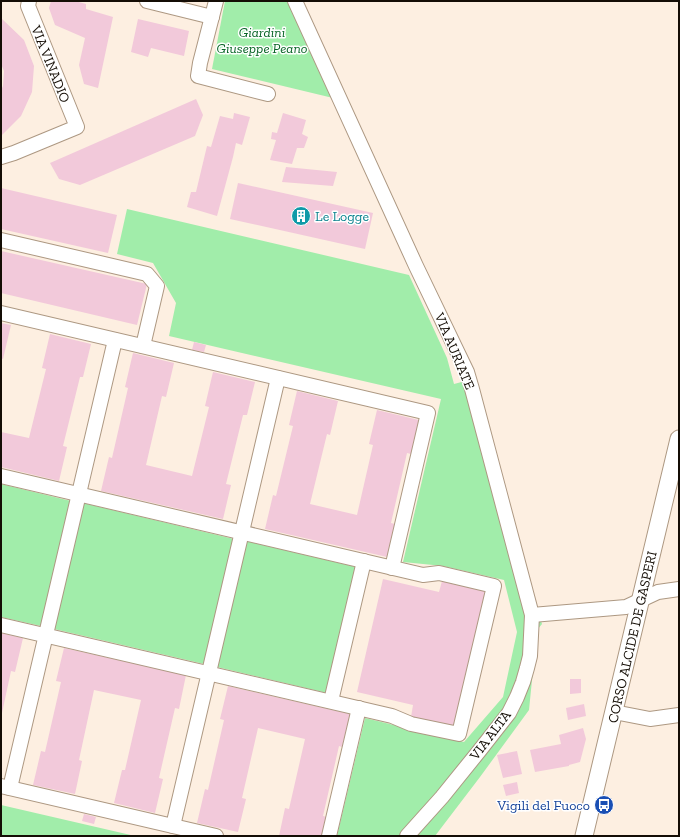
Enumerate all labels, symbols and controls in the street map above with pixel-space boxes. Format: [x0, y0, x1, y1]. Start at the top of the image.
street label: VIA VINADIO [27, 22, 74, 105]
park label: Giardini Giuseppe Peano [217, 24, 308, 57]
building icon: Le Logge [290, 205, 312, 227]
place label: Le Logge [315, 208, 370, 225]
street label: VIA AURIATE [430, 309, 478, 392]
street label: CORSO ALCIDE DE GASPERI [604, 549, 661, 725]
street label: VIA ALTA [466, 706, 515, 764]
bus stop icon: Vigili del Fuoco [593, 794, 615, 816]
place label: Vigili del Fuoco [496, 797, 590, 814]

